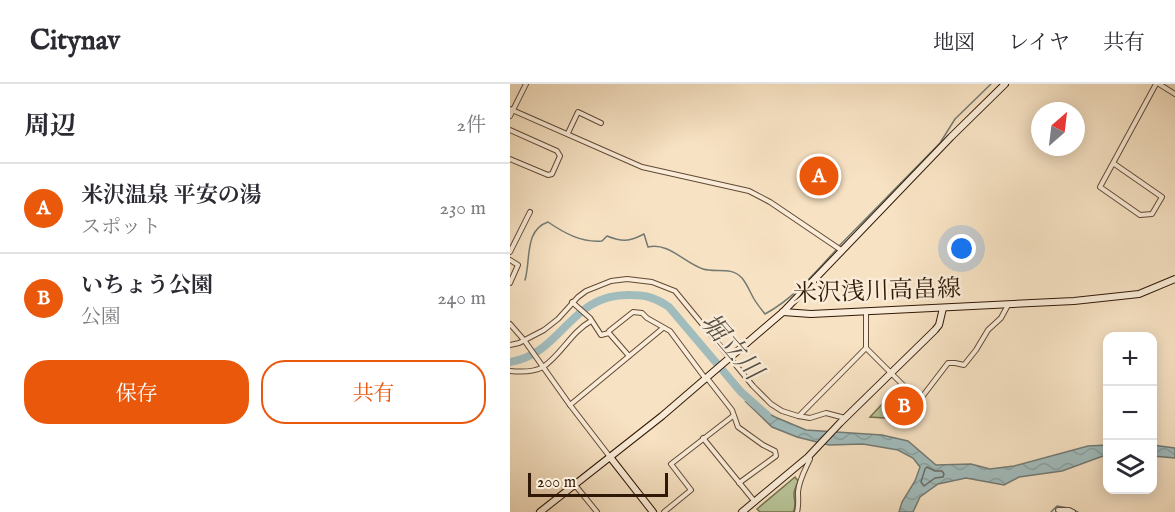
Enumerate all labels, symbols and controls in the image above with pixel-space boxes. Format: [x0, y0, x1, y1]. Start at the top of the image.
text: Citynav [30, 24, 120, 59]
text: 地図 [933, 30, 975, 57]
text: レイヤ [1008, 30, 1070, 57]
text: 共有 [1103, 30, 1145, 57]
north arrow [1031, 102, 1085, 156]
text: 周辺 [24, 110, 76, 143]
text: 2件 [457, 113, 486, 138]
pin: A [800, 154, 838, 199]
text: 米沢温泉 平安の湯 [81, 182, 262, 210]
text: A [37, 196, 50, 221]
text: 230 m [440, 196, 486, 221]
text: スポット [81, 215, 161, 240]
your location [947, 234, 976, 263]
text: いちょう公園 [81, 272, 213, 300]
street label: 米沢浅川高畠線 [793, 274, 961, 310]
text: B [37, 286, 50, 311]
text: 240 m [437, 286, 486, 311]
text: 公園 [81, 305, 121, 330]
water label: 堀立川 [693, 307, 771, 390]
map controls [1103, 332, 1157, 494]
button: + [1103, 332, 1157, 386]
button: 保存 [24, 360, 249, 424]
button: 共有 [261, 360, 486, 424]
pin: B [884, 384, 924, 428]
button: − [1103, 386, 1157, 440]
button: layers [1103, 440, 1157, 494]
scale bar [528, 470, 668, 498]
text: 200 m [537, 473, 576, 493]

